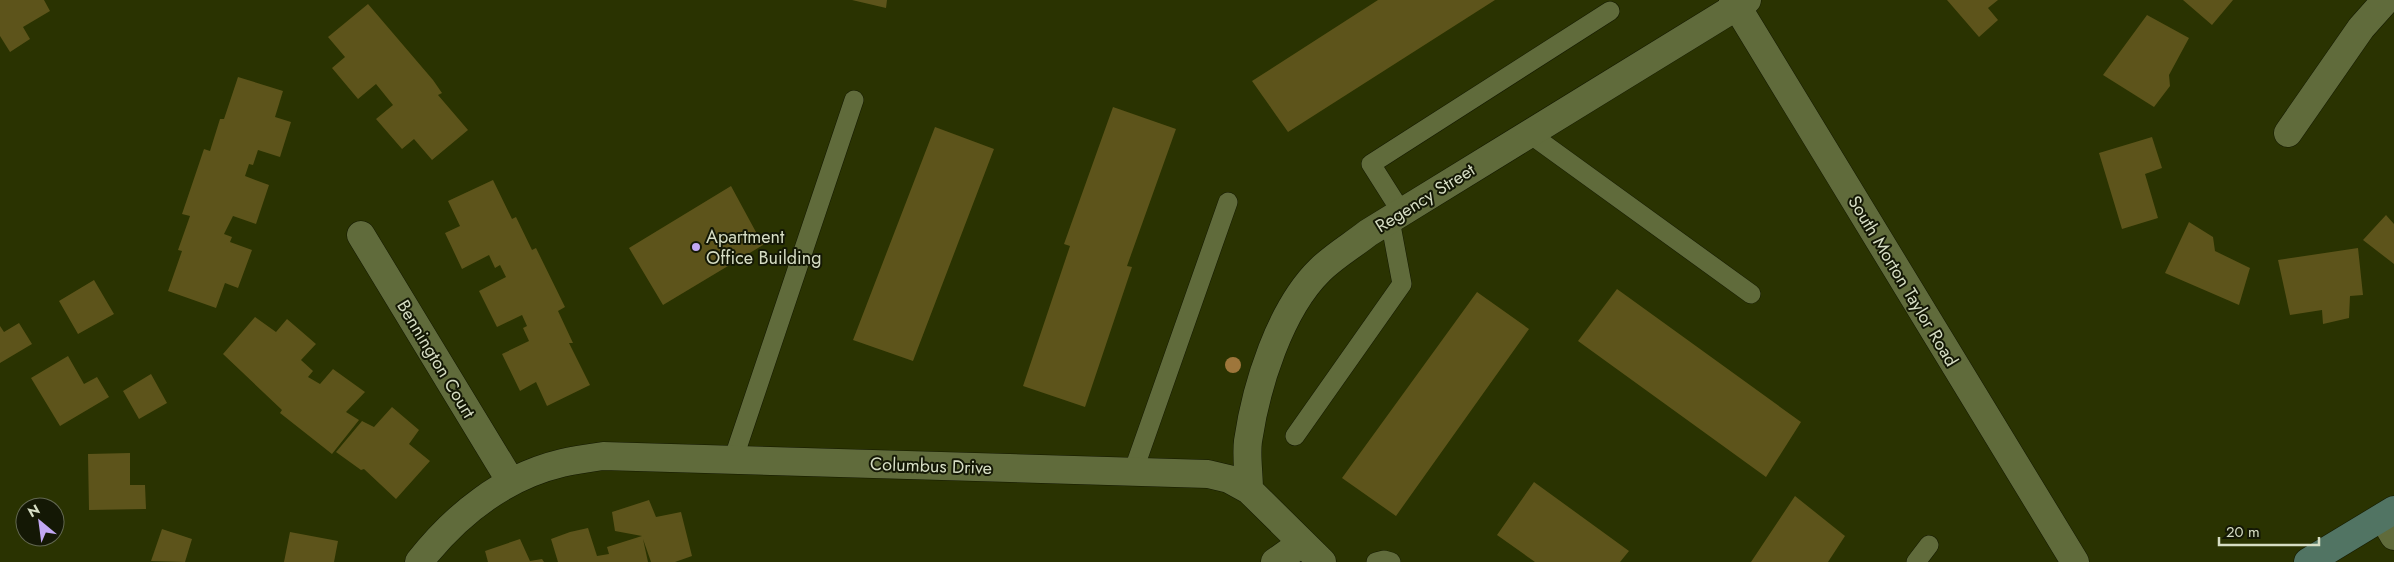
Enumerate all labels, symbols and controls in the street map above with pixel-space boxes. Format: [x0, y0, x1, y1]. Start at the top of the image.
street label: Regency Street [1370, 157, 1480, 239]
street label: South Morton Taylor Road [1842, 191, 1964, 371]
place label: Apartment Office Building [706, 224, 821, 271]
marker: Apartment Office Building [690, 241, 702, 253]
street label: Bennington Court [390, 295, 482, 424]
street label: Columbus Drive [869, 451, 993, 481]
north arrow [15, 497, 65, 547]
text: N [24, 499, 43, 522]
scale bar [2219, 514, 2319, 546]
text: 20 m [2226, 521, 2260, 543]

